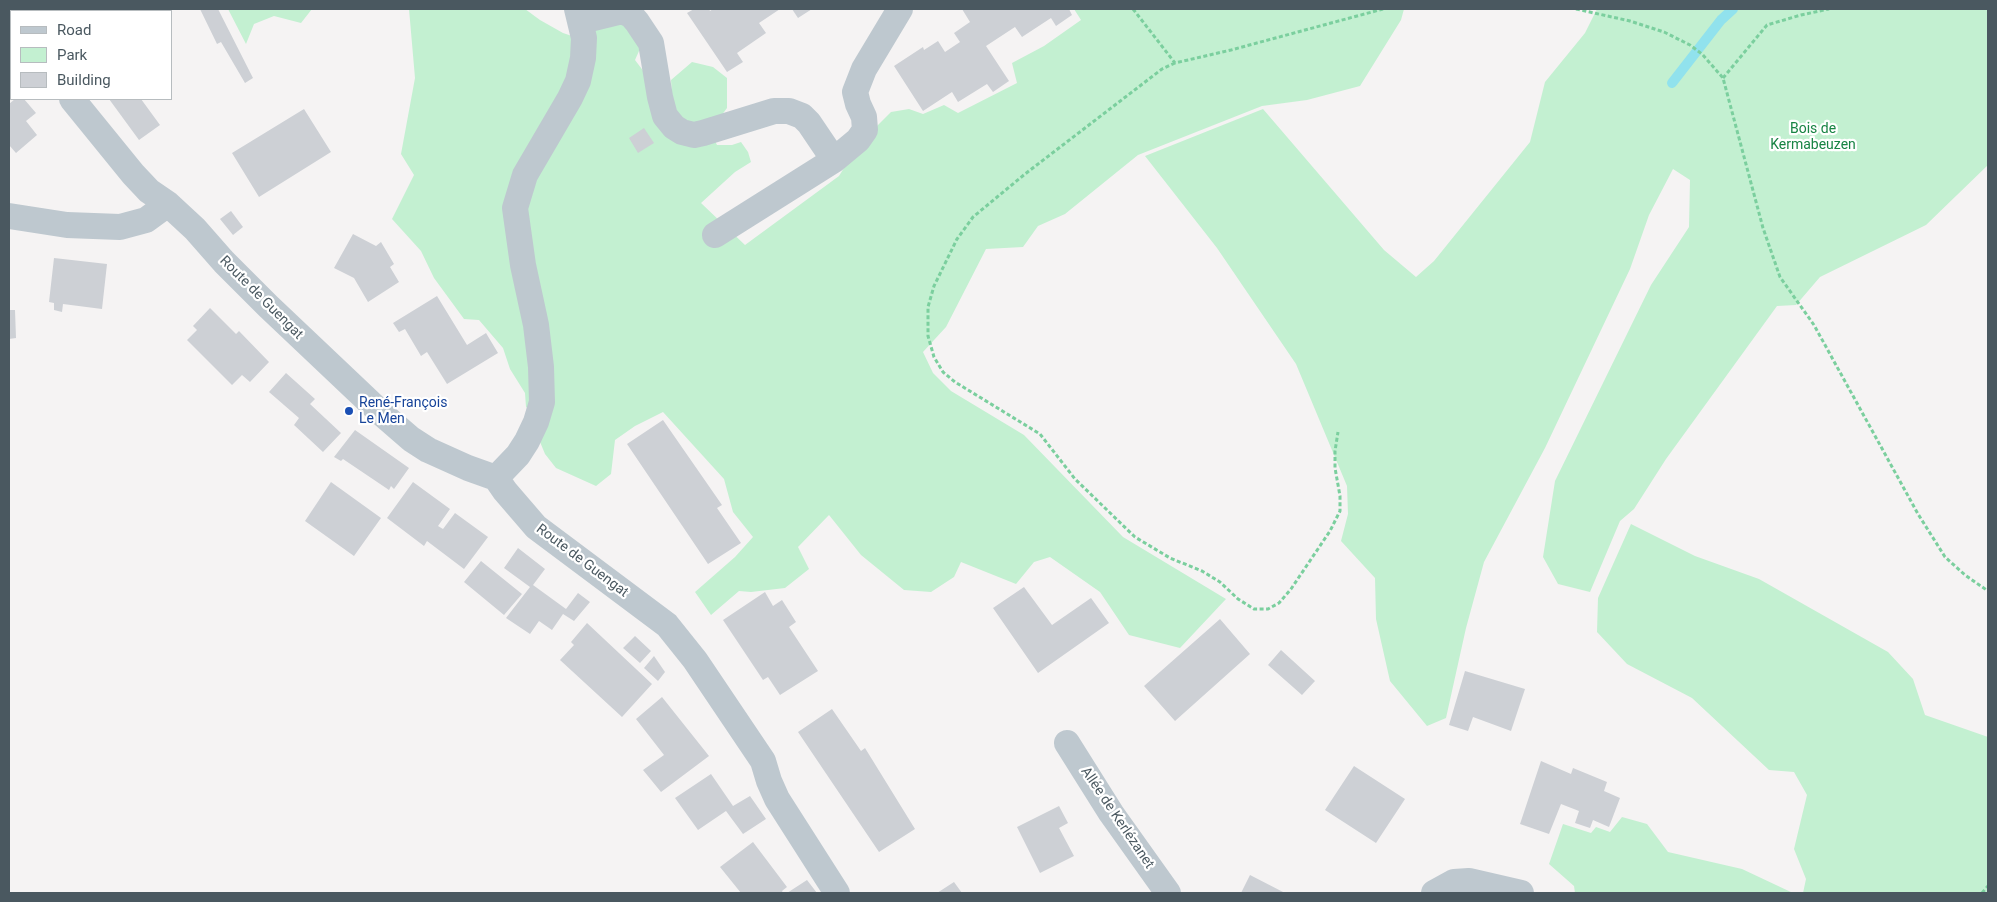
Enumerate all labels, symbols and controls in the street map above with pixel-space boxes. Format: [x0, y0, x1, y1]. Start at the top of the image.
legend [10, 10, 172, 100]
text: Road [57, 21, 91, 39]
text: Park [57, 46, 87, 64]
text: Building [57, 71, 111, 89]
park label: Bois de Kermabeuzen [1770, 121, 1856, 154]
street label: Route de Guengat [216, 253, 306, 343]
place label: René-François Le Men [359, 395, 447, 428]
marker: René-François Le Men [343, 405, 355, 417]
street label: Route de Guengat [533, 521, 631, 601]
street label: Allée de Kerlézanet [1077, 764, 1157, 872]

